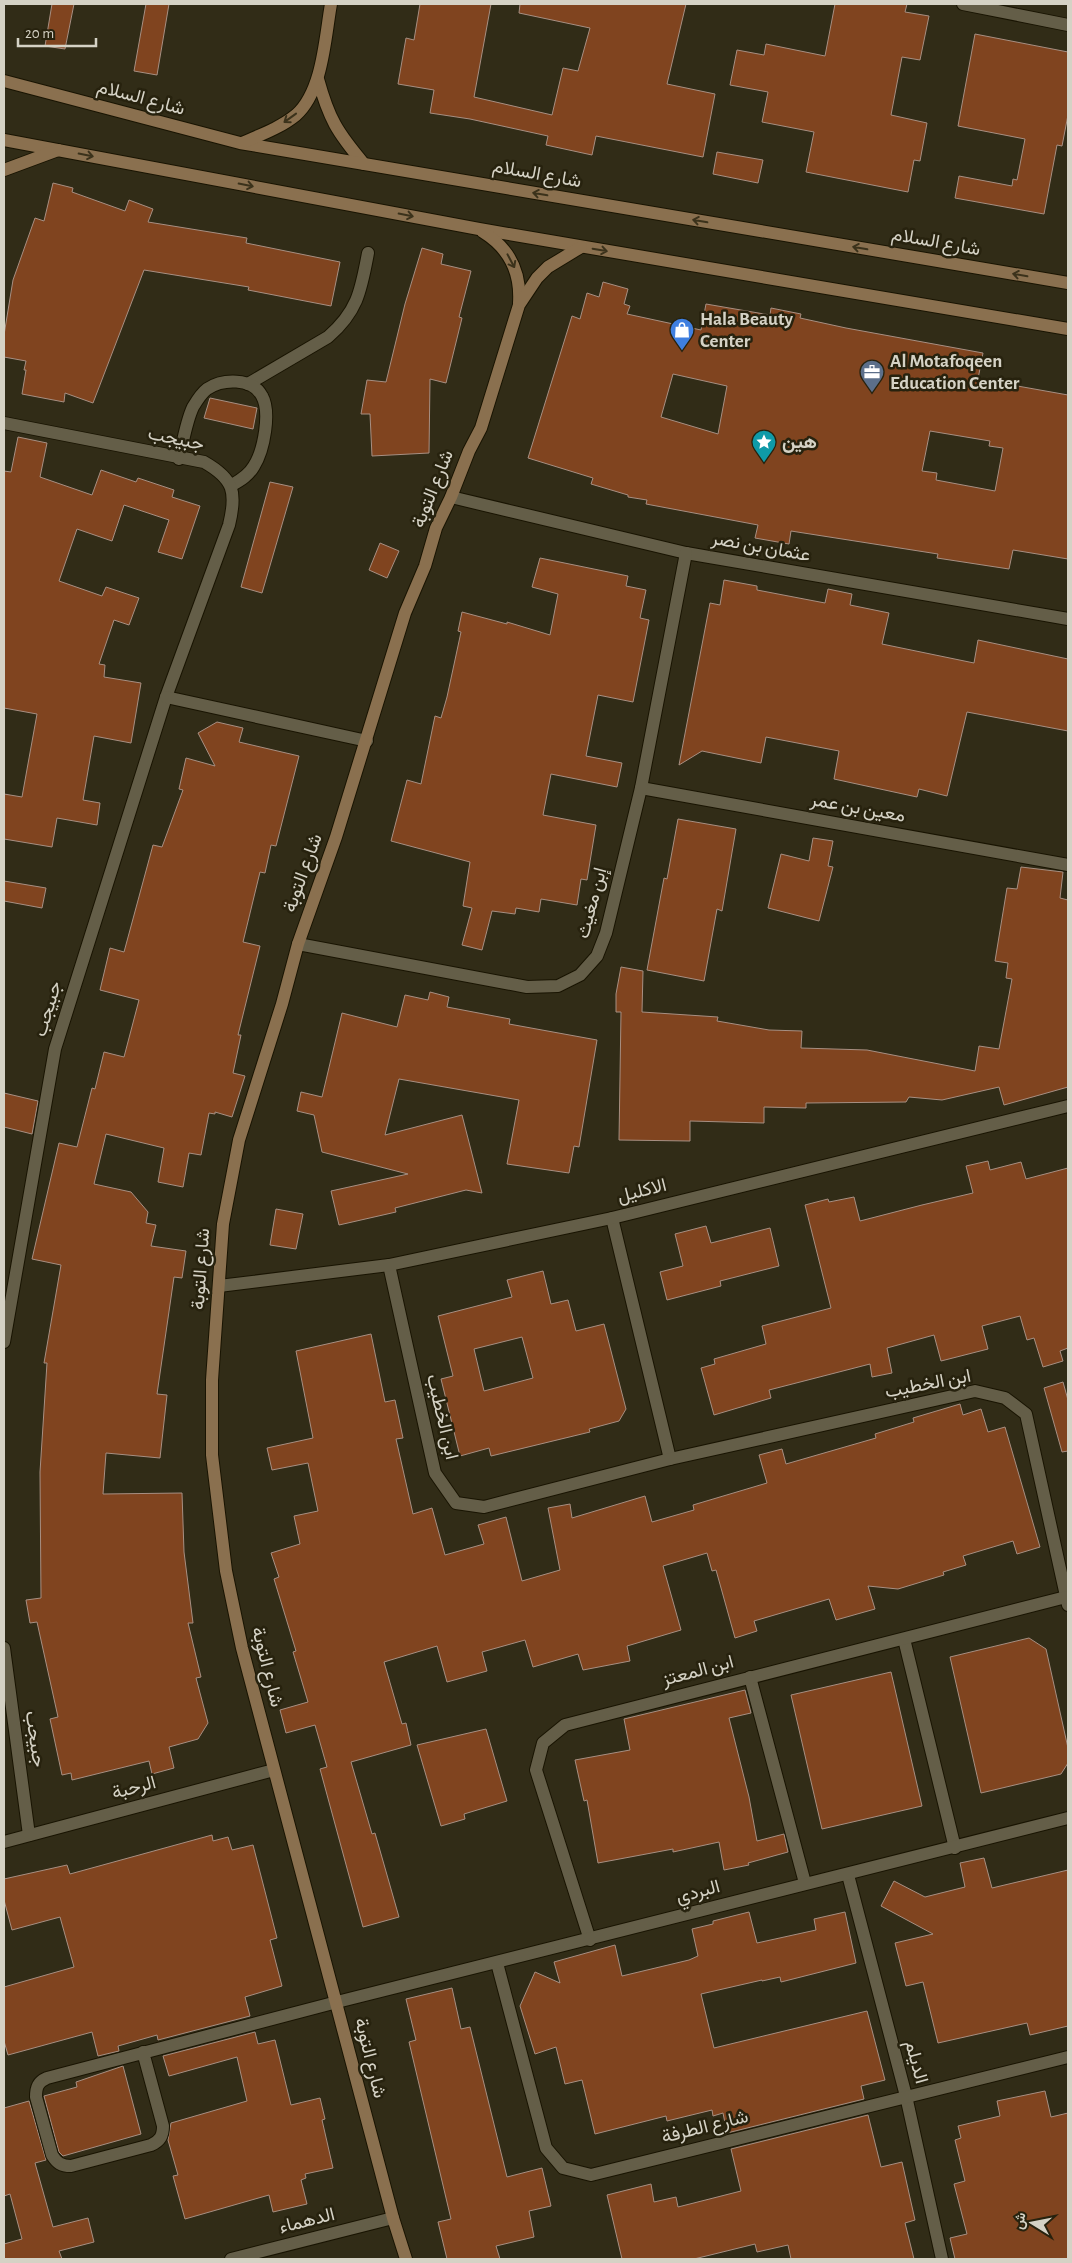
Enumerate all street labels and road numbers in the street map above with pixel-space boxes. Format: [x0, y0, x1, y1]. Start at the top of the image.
street label: شارع السلام [95, 77, 187, 121]
street label: شارع السلام [491, 157, 583, 193]
street label: شارع السلام [890, 225, 982, 261]
street label: جبيجب [146, 424, 206, 455]
street label: شارع التوبة [409, 447, 459, 531]
street label: عثمان بن نصر [709, 529, 812, 566]
street label: معين بن عمر [808, 790, 907, 827]
street label: شارع التوبة [280, 831, 328, 915]
street label: إبن مغيث [573, 866, 612, 941]
street label: جبيجب [31, 979, 66, 1039]
street label: الاكليل [615, 1176, 669, 1207]
street label: شارع التوبة [189, 1227, 215, 1311]
street label: ابن الخطيب [883, 1366, 973, 1403]
street label: ابن الخطيب [422, 1372, 461, 1462]
street label: شارع التوبة [246, 1625, 286, 1710]
street label: ابن المعتز [659, 1652, 736, 1691]
street label: جبيجب [21, 1710, 48, 1769]
street label: الرحبة [110, 1773, 158, 1804]
street label: البردي [674, 1877, 723, 1912]
street label: شارع التوبة [349, 2016, 389, 2101]
street label: الديلم [899, 2038, 931, 2086]
street label: شارع الطرفة [660, 2107, 751, 2149]
street label: الدهماء [277, 2205, 337, 2237]

